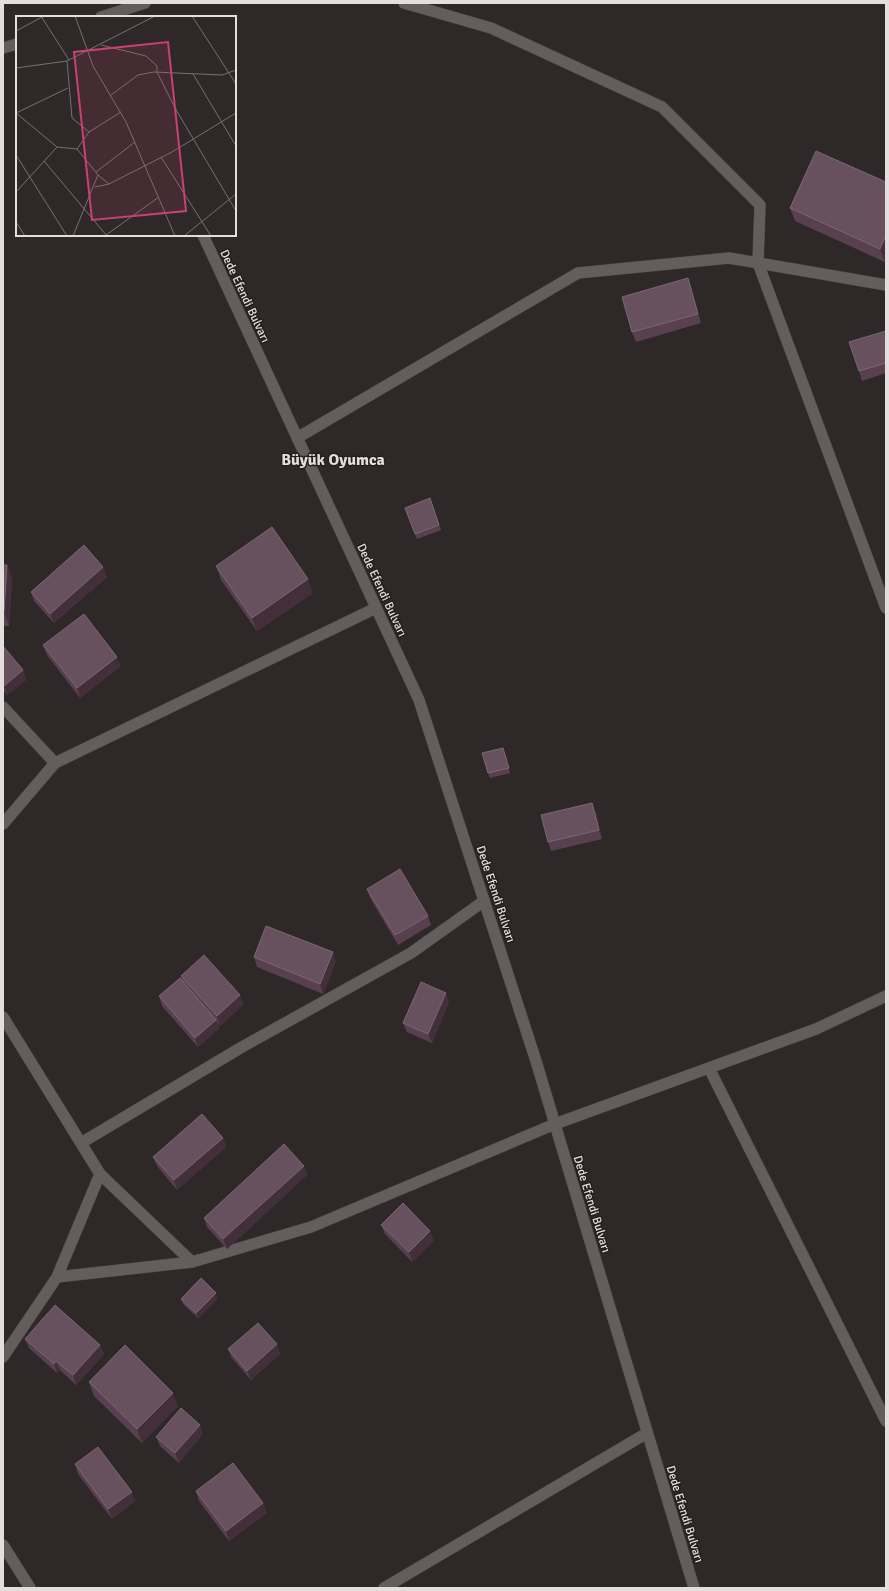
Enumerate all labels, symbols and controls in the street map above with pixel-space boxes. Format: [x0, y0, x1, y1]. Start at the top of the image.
inset map [16, 16, 236, 236]
street label: Dede Efendi Bulvarı [216, 247, 273, 345]
district label: Büyük Oyumca [281, 450, 385, 470]
street label: Dede Efendi Bulvarı [353, 541, 410, 639]
street label: Dede Efendi Bulvarı [473, 844, 518, 944]
street label: Dede Efendi Bulvarı [570, 1154, 613, 1255]
street label: Dede Efendi Bulvarı [663, 1464, 706, 1565]

